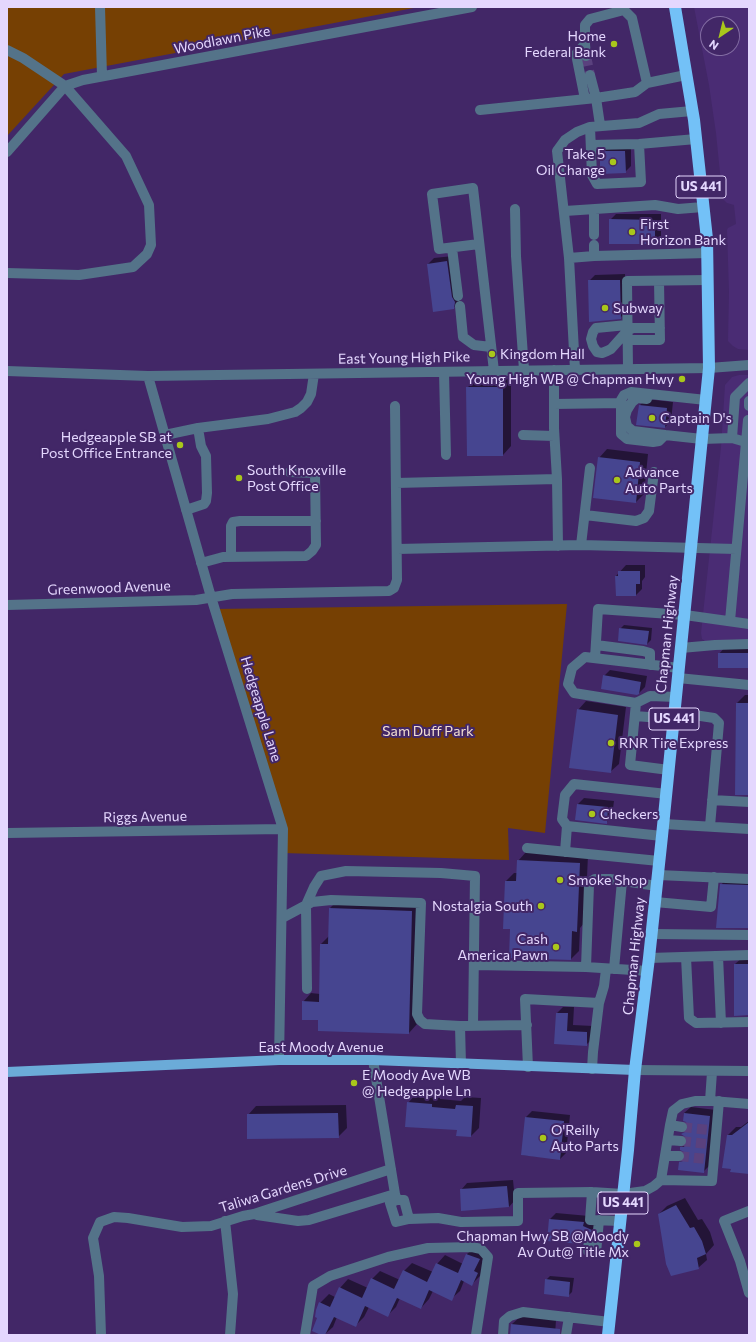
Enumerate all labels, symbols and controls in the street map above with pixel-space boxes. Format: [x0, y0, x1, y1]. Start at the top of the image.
north arrow [700, 16, 740, 56]
street label: Woodlawn Pike [172, 22, 272, 58]
place label: Home Federal Bank [524, 28, 606, 60]
text: N [706, 38, 721, 53]
marker: Home Federal Bank [609, 39, 619, 49]
place label: Take 5 Oil Change [536, 146, 605, 178]
marker: Take 5 Oil Change [608, 157, 618, 167]
road number: US 441 [676, 176, 726, 198]
place label: First Horizon Bank [640, 216, 726, 248]
marker: First Horizon Bank [627, 227, 637, 237]
place label: Subway [613, 300, 663, 316]
marker: Subway [600, 303, 610, 313]
place label: Kingdom Hall [500, 346, 585, 362]
street label: East Young High Pike [338, 348, 470, 368]
marker: Kingdom Hall [487, 349, 497, 359]
place label: Young High WB @ Chapman Hwy [466, 371, 674, 387]
marker: Young High WB @ Chapman Hwy [677, 374, 687, 384]
place label: Captain D's [660, 410, 732, 426]
marker: Captain D's [647, 413, 657, 423]
place label: Hedgeapple SB at Post Office Entrance [41, 429, 172, 462]
marker: Hedgeapple SB at Post Office Entrance [175, 440, 185, 450]
place label: South Knoxville Post Office [247, 462, 346, 494]
place label: Advance Auto Parts [625, 464, 693, 496]
marker: South Knoxville Post Office [234, 473, 244, 483]
marker: Advance Auto Parts [612, 475, 622, 485]
street label: Chapman Highway [652, 574, 682, 694]
street label: Greenwood Avenue [47, 577, 171, 599]
street label: Hedgeapple Lane [237, 654, 285, 764]
road number: US 441 [649, 708, 699, 730]
park label: Sam Duff Park [382, 723, 474, 739]
place label: RNR Tire Express [619, 735, 728, 751]
marker: RNR Tire Express [606, 738, 616, 748]
place label: Checkers [600, 806, 658, 822]
street label: Riggs Avenue [103, 808, 187, 826]
marker: Checkers [587, 809, 597, 819]
place label: Smoke Shop [568, 872, 647, 888]
marker: Smoke Shop [555, 875, 565, 885]
street label: Chapman Highway [619, 896, 649, 1016]
place label: Nostalgia South [432, 898, 533, 914]
marker: Nostalgia South [536, 901, 546, 911]
place label: Cash America Pawn [457, 931, 548, 964]
marker: Cash America Pawn [551, 942, 561, 952]
street label: East Moody Avenue [258, 1039, 384, 1055]
place label: E Moody Ave WB @ Hedgeapple Ln [362, 1067, 471, 1100]
marker: E Moody Ave WB @ Hedgeapple Ln [349, 1078, 359, 1088]
place label: O'Reilly Auto Parts [551, 1122, 619, 1154]
marker: O'Reilly Auto Parts [538, 1133, 548, 1143]
street label: Taliwa Gardens Drive [217, 1162, 349, 1216]
road number: US 441 [598, 1192, 648, 1214]
place label: Chapman Hwy SB @Moody Av Out@ Title Mx [456, 1228, 629, 1260]
marker: Chapman Hwy SB @Moody Av Out@ Title Mx [632, 1239, 642, 1249]

